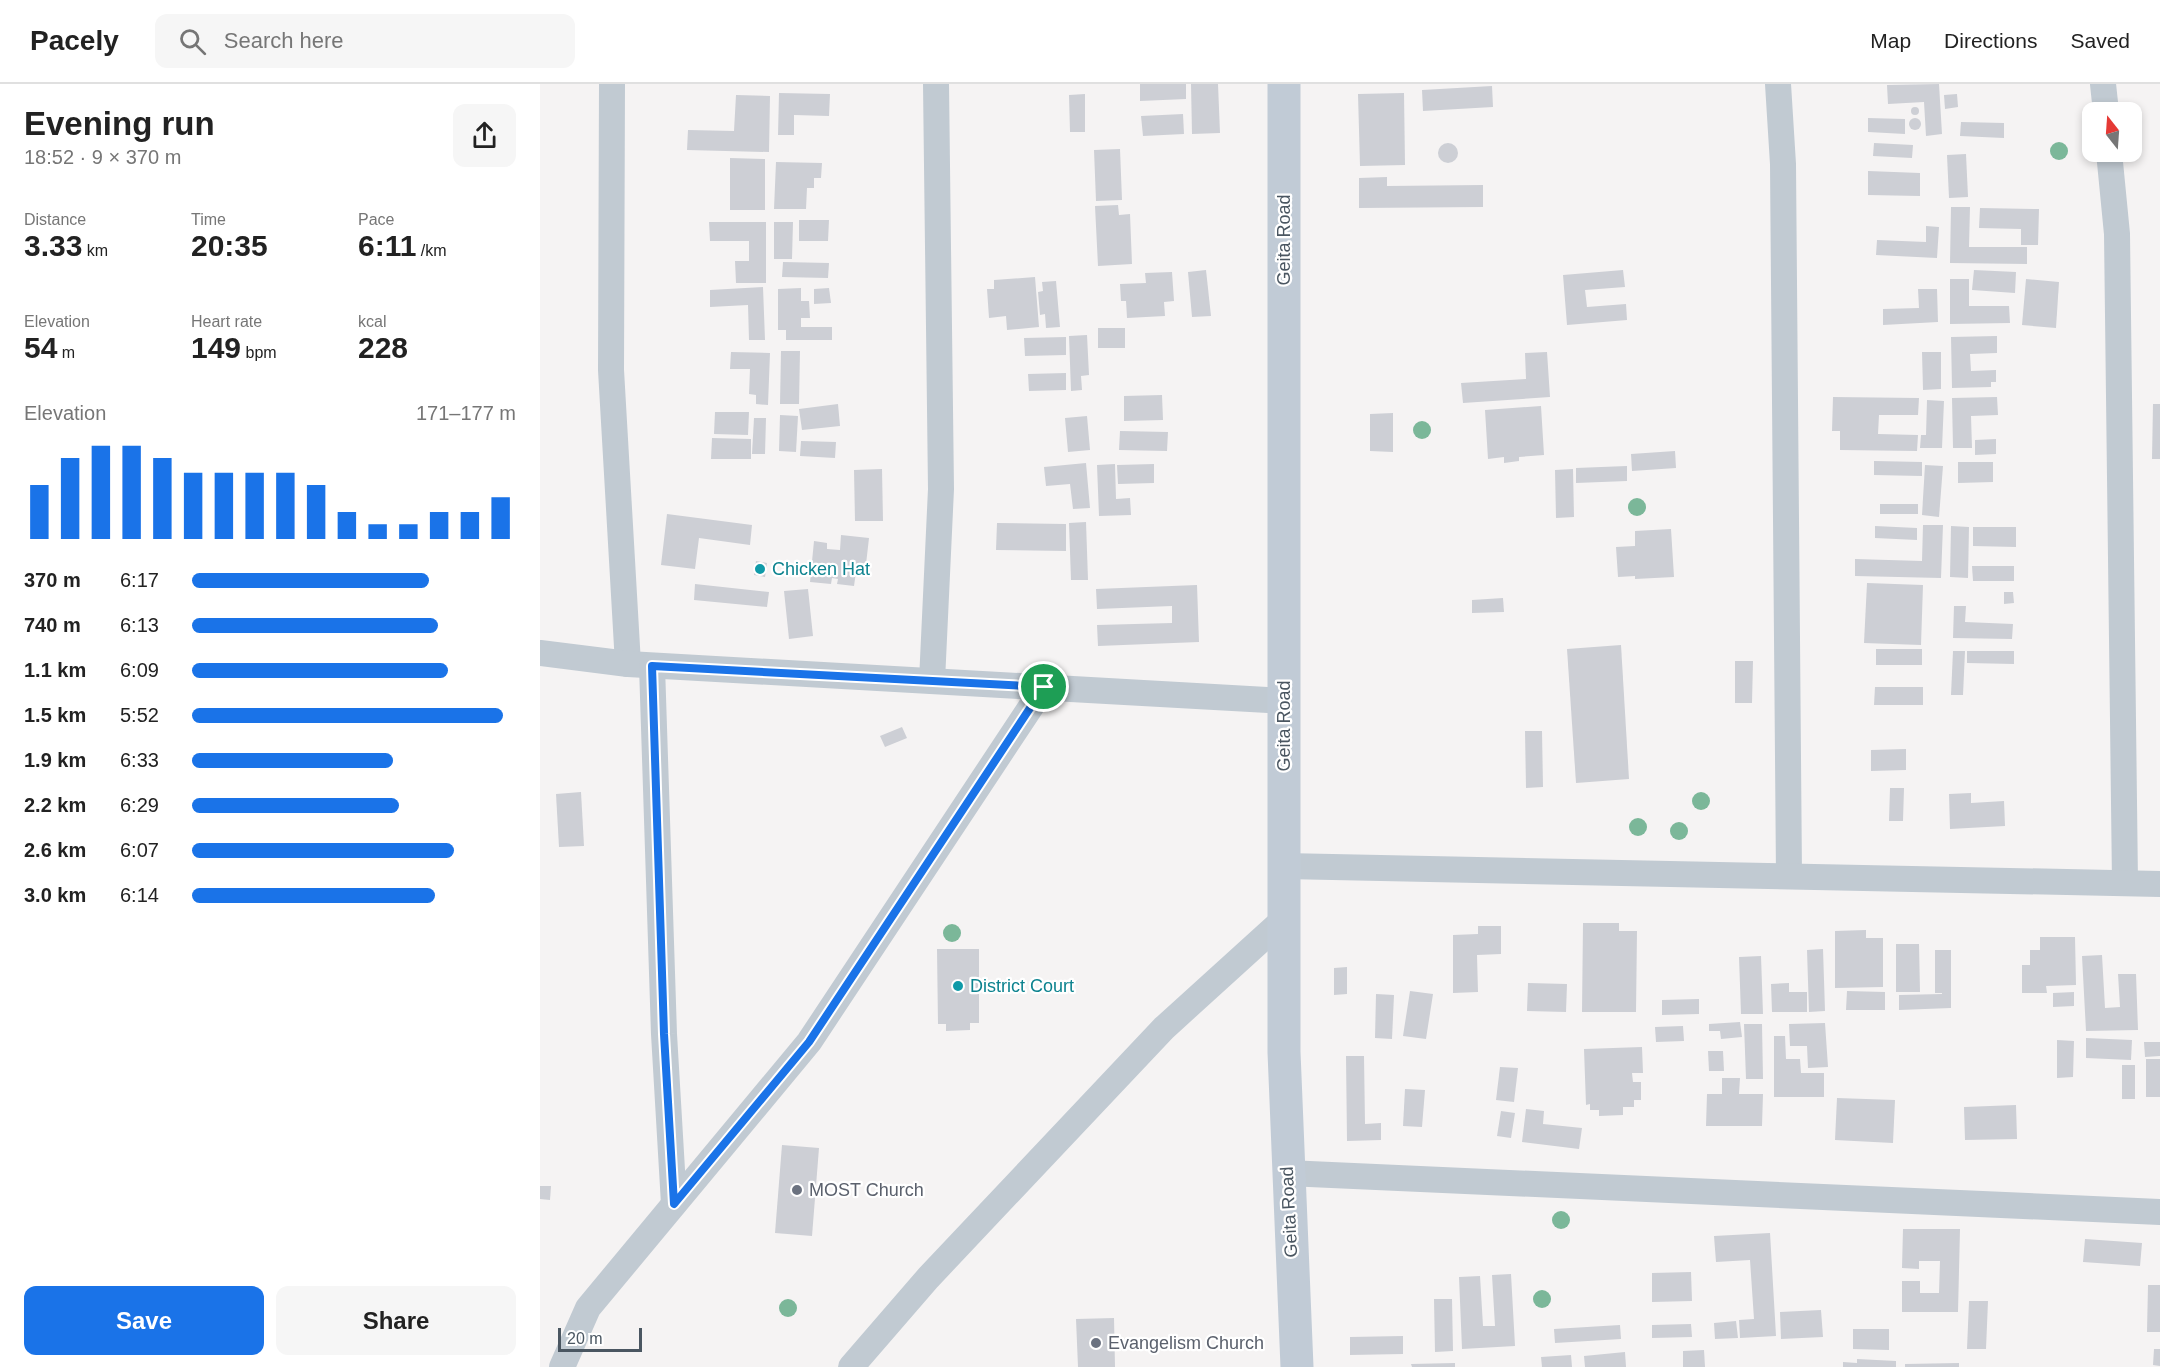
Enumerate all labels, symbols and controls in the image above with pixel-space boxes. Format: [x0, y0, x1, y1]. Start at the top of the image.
search box [155, 14, 575, 68]
text: Pacely [30, 25, 119, 56]
icon: search [176, 25, 209, 58]
text: Search here [224, 28, 344, 53]
text: Map [1870, 29, 1911, 52]
text: Directions [1944, 29, 2037, 52]
text: Saved [2070, 29, 2130, 52]
north arrow [2082, 102, 2142, 162]
map controls [2082, 102, 2142, 162]
button: share [453, 104, 516, 167]
text: Evening run [24, 105, 215, 142]
text: 18:52 · 9 × 370 m [24, 146, 181, 168]
street label: Geita Road [1274, 194, 1294, 286]
text: Distance [24, 211, 86, 228]
text: Time [191, 211, 226, 228]
text: Pace [358, 211, 394, 228]
text: 3.33 [24, 229, 82, 262]
text: 20:35 [191, 229, 268, 262]
text: 6:11 [358, 229, 416, 262]
text: km [82, 242, 108, 259]
text: /km [416, 242, 447, 259]
text: Elevation [24, 313, 90, 330]
text: Heart rate [191, 313, 262, 330]
text: kcal [358, 313, 386, 330]
text: 54 [24, 331, 57, 364]
text: 149 [191, 331, 241, 364]
text: 228 [358, 331, 408, 364]
text: m [57, 344, 75, 361]
text: bpm [241, 344, 277, 361]
text: Elevation [24, 402, 106, 424]
text: 171–177 m [416, 402, 516, 424]
place label: Chicken Hat [772, 559, 870, 579]
marker: Chicken Hat [753, 562, 767, 576]
text: 370 m [24, 569, 81, 591]
text: 6:17 [120, 569, 159, 591]
text: 740 m [24, 614, 81, 636]
text: 6:13 [120, 614, 159, 636]
text: 1.1 km [24, 659, 86, 681]
text: 6:09 [120, 659, 159, 681]
pin [1018, 661, 1069, 712]
icon: arrive [1027, 670, 1060, 703]
street label: Geita Road [1274, 680, 1294, 772]
text: 1.5 km [24, 704, 86, 726]
text: 5:52 [120, 704, 159, 726]
text: 1.9 km [24, 749, 86, 771]
text: 6:33 [120, 749, 159, 771]
text: 2.2 km [24, 794, 86, 816]
text: 6:29 [120, 794, 159, 816]
text: 2.6 km [24, 839, 86, 861]
text: 6:07 [120, 839, 159, 861]
text: 3.0 km [24, 884, 86, 906]
text: 6:14 [120, 884, 159, 906]
place label: District Court [970, 976, 1074, 996]
marker: District Court [951, 979, 965, 993]
street label: Geita Road [1277, 1166, 1301, 1258]
place label: MOST Church [809, 1180, 924, 1200]
marker: MOST Church [790, 1183, 804, 1197]
button: Save [24, 1286, 264, 1355]
button: Share [276, 1286, 516, 1355]
scale bar [558, 1325, 642, 1352]
text: 20 m [567, 1330, 603, 1347]
place label: Evangelism Church [1108, 1333, 1264, 1353]
marker: Evangelism Church [1089, 1336, 1103, 1350]

